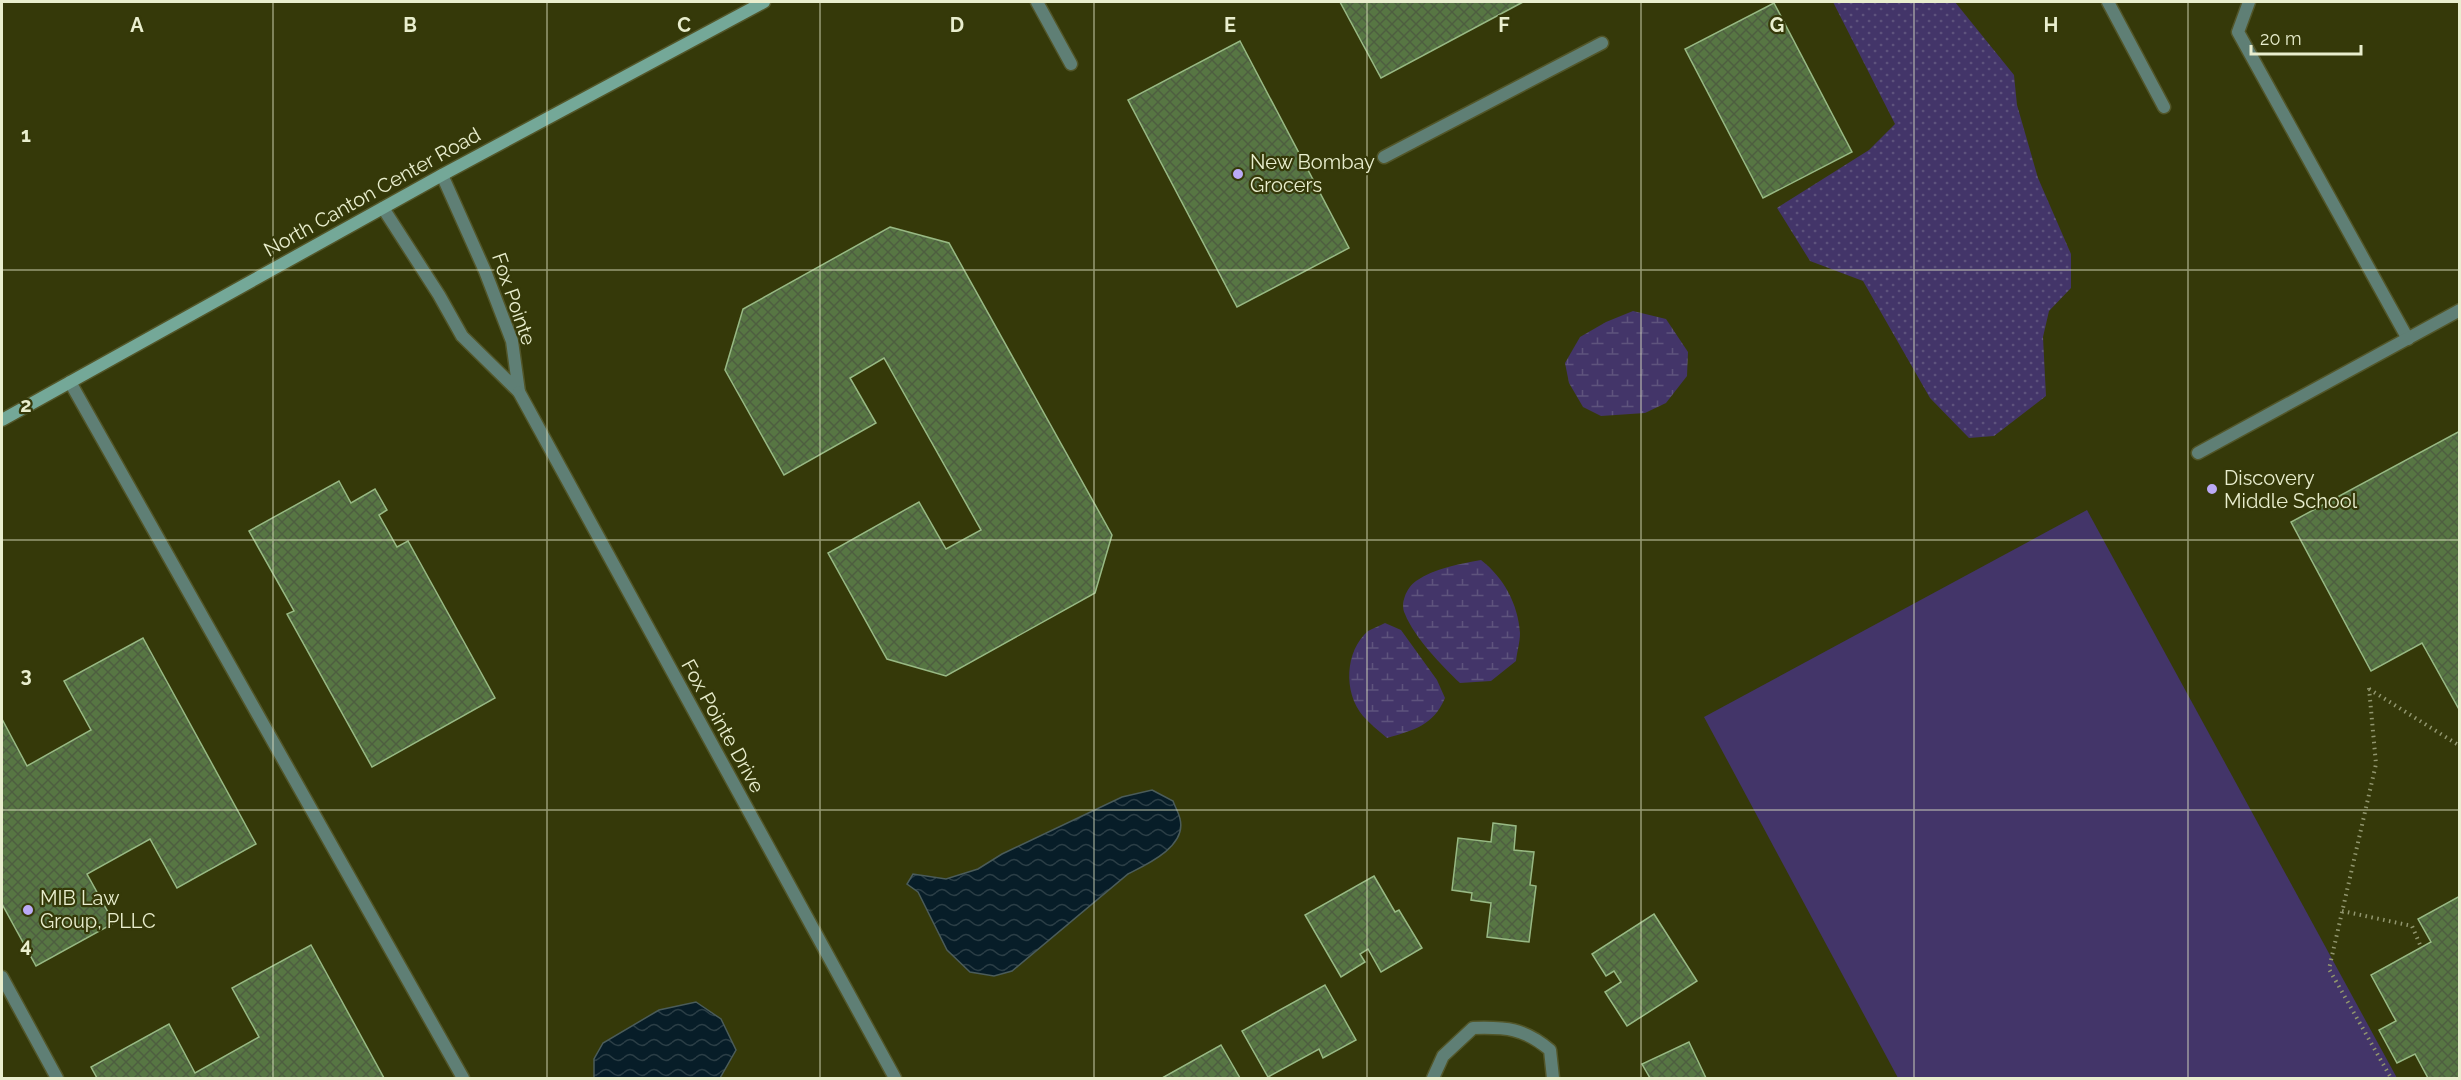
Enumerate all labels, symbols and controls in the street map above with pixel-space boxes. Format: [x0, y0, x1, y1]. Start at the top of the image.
text: A [130, 13, 144, 37]
text: B [403, 13, 417, 37]
text: C [677, 13, 691, 37]
text: D [950, 13, 964, 37]
text: E [1224, 13, 1236, 37]
text: F [1498, 13, 1510, 37]
text: G [1770, 13, 1784, 37]
text: H [2044, 13, 2058, 37]
scale bar [2251, 18, 2360, 56]
text: 20 m [2260, 28, 2302, 49]
street label: North Canton Center Road [260, 122, 484, 262]
text: 1 [21, 123, 31, 147]
place label: New Bombay Grocers [1250, 150, 1375, 197]
marker: New Bombay Grocers [1231, 167, 1245, 181]
street label: Fox Pointe [487, 250, 541, 349]
text: 2 [20, 393, 32, 417]
place label: Discovery Middle School [2224, 466, 2358, 513]
marker: Discovery Middle School [2205, 482, 2219, 496]
street label: Fox Pointe Drive [676, 655, 770, 797]
text: 3 [20, 663, 32, 687]
place label: MIB Law Group, PLLC [40, 886, 156, 933]
marker: MIB Law Group, PLLC [21, 903, 35, 917]
text: 4 [20, 933, 32, 957]

